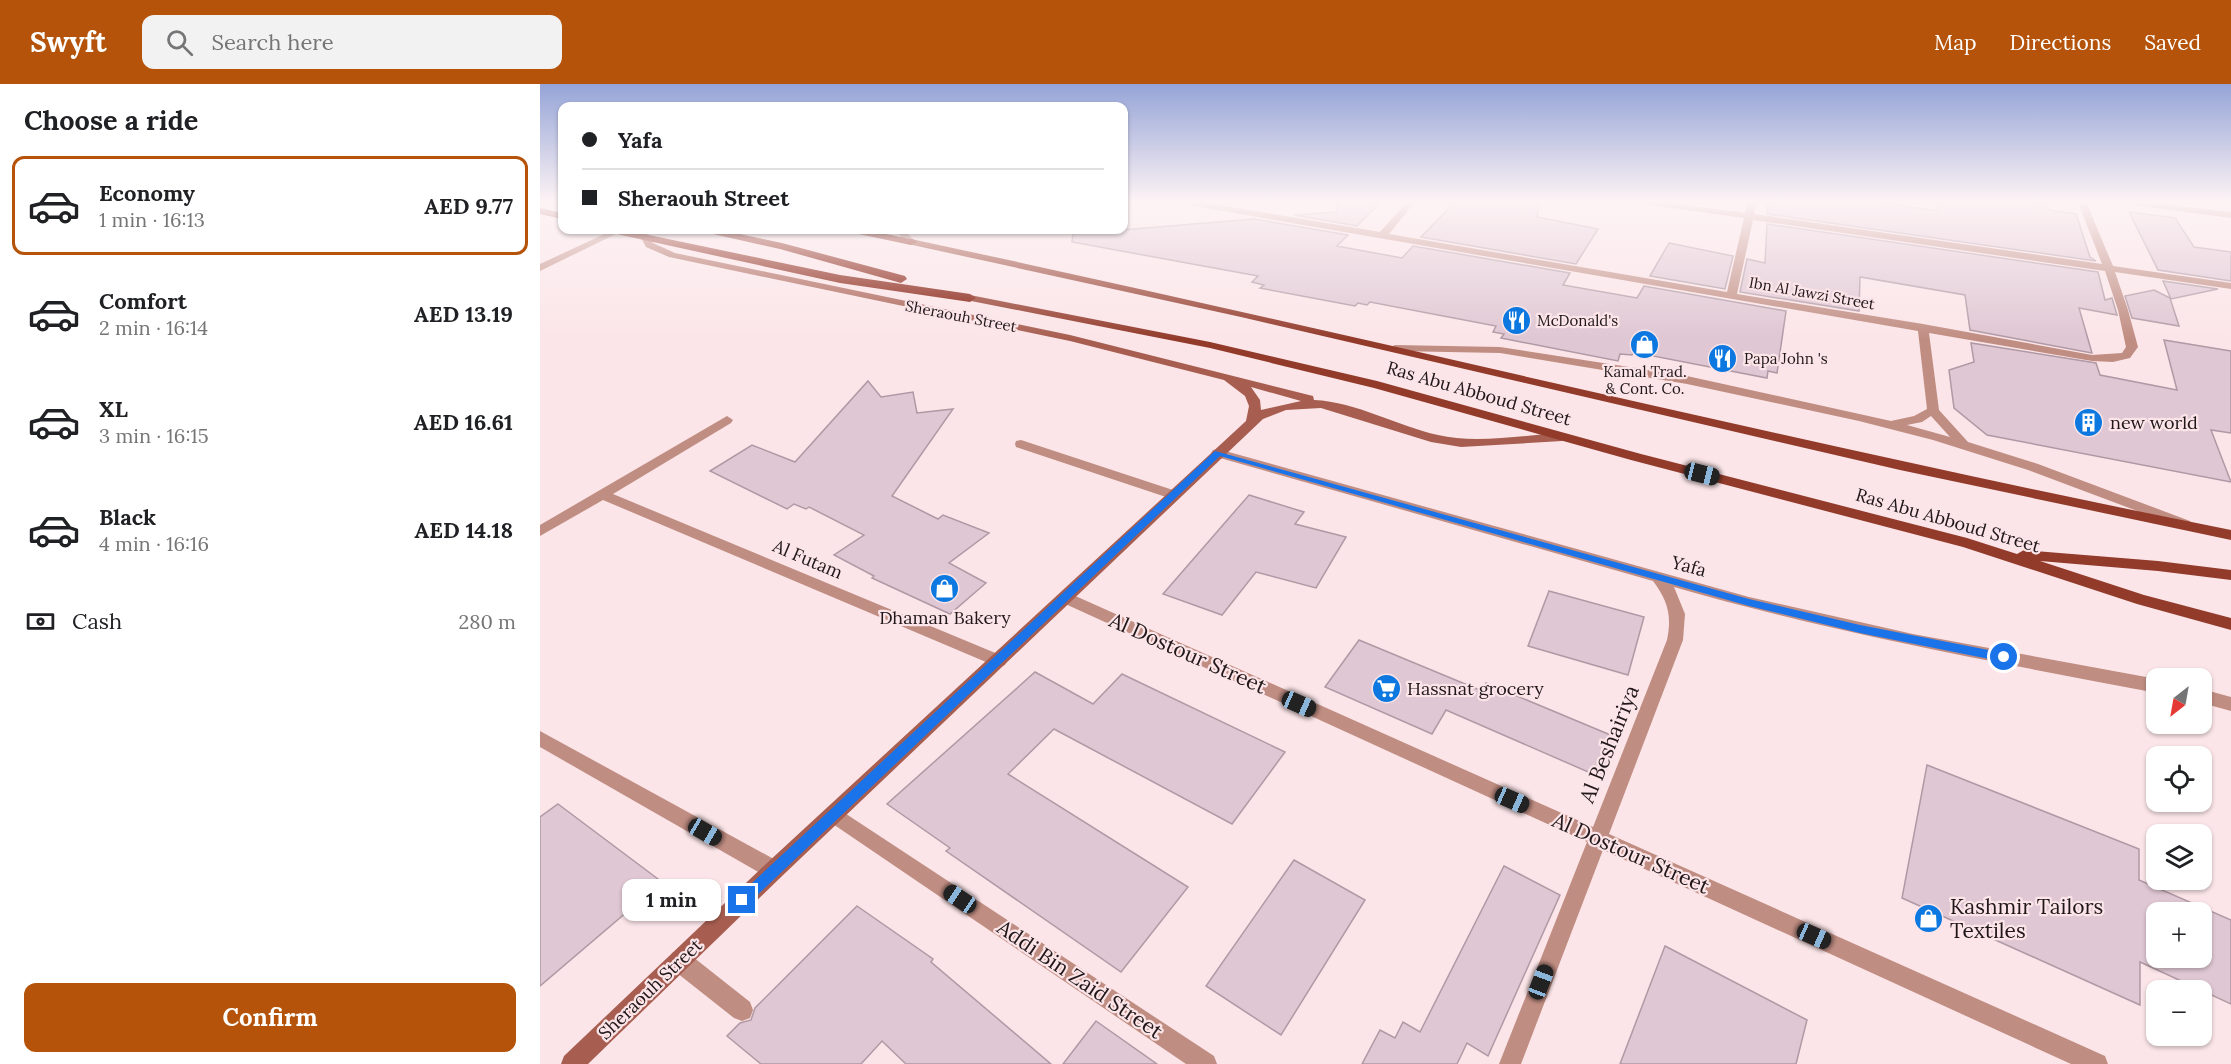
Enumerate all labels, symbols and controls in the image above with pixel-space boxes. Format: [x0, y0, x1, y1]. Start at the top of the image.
search box [142, 15, 562, 69]
text: Swyft [30, 24, 106, 60]
icon: search [163, 26, 196, 59]
text: Search here [211, 28, 334, 56]
text: Map [1934, 29, 1977, 56]
text: Directions [2010, 29, 2111, 56]
text: Saved [2144, 29, 2201, 56]
text: Choose a ride [24, 103, 198, 137]
text: Yafa [618, 126, 663, 154]
icon: car [27, 179, 81, 233]
text: Economy [99, 179, 195, 207]
text: Sheraouh Street [618, 184, 789, 212]
text: AED 9.77 [424, 192, 513, 220]
text: 1 min · 16:13 [99, 207, 205, 232]
street label: Ibn Al Jawzi Street [1748, 273, 1877, 313]
icon: car [27, 287, 81, 341]
text: Comfort [99, 287, 187, 315]
street label: Sheraouh Street [904, 296, 1018, 336]
text: AED 13.19 [414, 300, 513, 328]
restaurant icon: McDonald's [1500, 304, 1532, 336]
place label: McDonald's [1537, 311, 1618, 330]
text: 2 min · 16:14 [99, 315, 208, 340]
shop icon: Kamal Trad. & Cont. Co. [1629, 328, 1661, 360]
restaurant icon: Papa John 's [1707, 342, 1739, 374]
place label: Papa John 's [1744, 349, 1828, 368]
street label: Ras Abu Abboud Street [1384, 356, 1574, 430]
place label: Kamal Trad. & Cont. Co. [1603, 362, 1687, 398]
icon: car [27, 395, 81, 449]
text: XL [99, 395, 128, 423]
building icon: new world [2073, 406, 2105, 438]
text: AED 16.61 [414, 408, 513, 436]
place label: new world [2110, 411, 2198, 434]
text: 3 min · 16:15 [99, 423, 209, 448]
car [1682, 461, 1722, 487]
street label: Ras Abu Abboud Street [1853, 483, 2043, 557]
icon: car [27, 503, 81, 557]
text: Black [99, 503, 156, 531]
text: AED 14.18 [414, 516, 513, 544]
text: 4 min · 16:16 [99, 531, 209, 556]
street label: Al Futam [769, 534, 846, 584]
street label: Yafa [1668, 550, 1709, 582]
shop icon: Dhaman Bakery [929, 572, 961, 604]
icon: cash [24, 605, 57, 638]
place label: Dhaman Bakery [879, 606, 1011, 629]
street label: Al Dostour Street [1104, 606, 1272, 700]
text: Cash [72, 607, 122, 635]
text: 280 m [458, 609, 516, 634]
route start [1990, 643, 2017, 670]
north arrow [2146, 668, 2212, 734]
map controls [2146, 668, 2212, 1046]
supermarket icon: Hassnat grocery [1370, 672, 1402, 704]
place label: Hassnat grocery [1407, 677, 1544, 700]
street label: Al Beshairiya [1573, 681, 1645, 808]
car [1279, 688, 1319, 720]
button: locate [2146, 746, 2212, 812]
car [1492, 784, 1532, 816]
street label: Al Dostour Street [1547, 806, 1715, 900]
car [685, 815, 725, 849]
button: layers [2146, 824, 2212, 890]
callout: 1 min [622, 879, 721, 921]
car [940, 881, 980, 917]
route end [728, 886, 755, 913]
text: 1 min [646, 887, 697, 912]
place label: Kashmir Tailors Textiles [1950, 893, 2103, 944]
shop icon: Kashmir Tailors Textiles [1913, 902, 1945, 934]
button: + [2146, 902, 2212, 968]
street label: Addi Bin Zaid Street [991, 913, 1169, 1045]
car [1794, 920, 1834, 952]
street label: Sheraouh Street [593, 934, 707, 1044]
car [1526, 962, 1556, 1002]
button: − [2146, 980, 2212, 1046]
button: Confirm [24, 983, 516, 1052]

